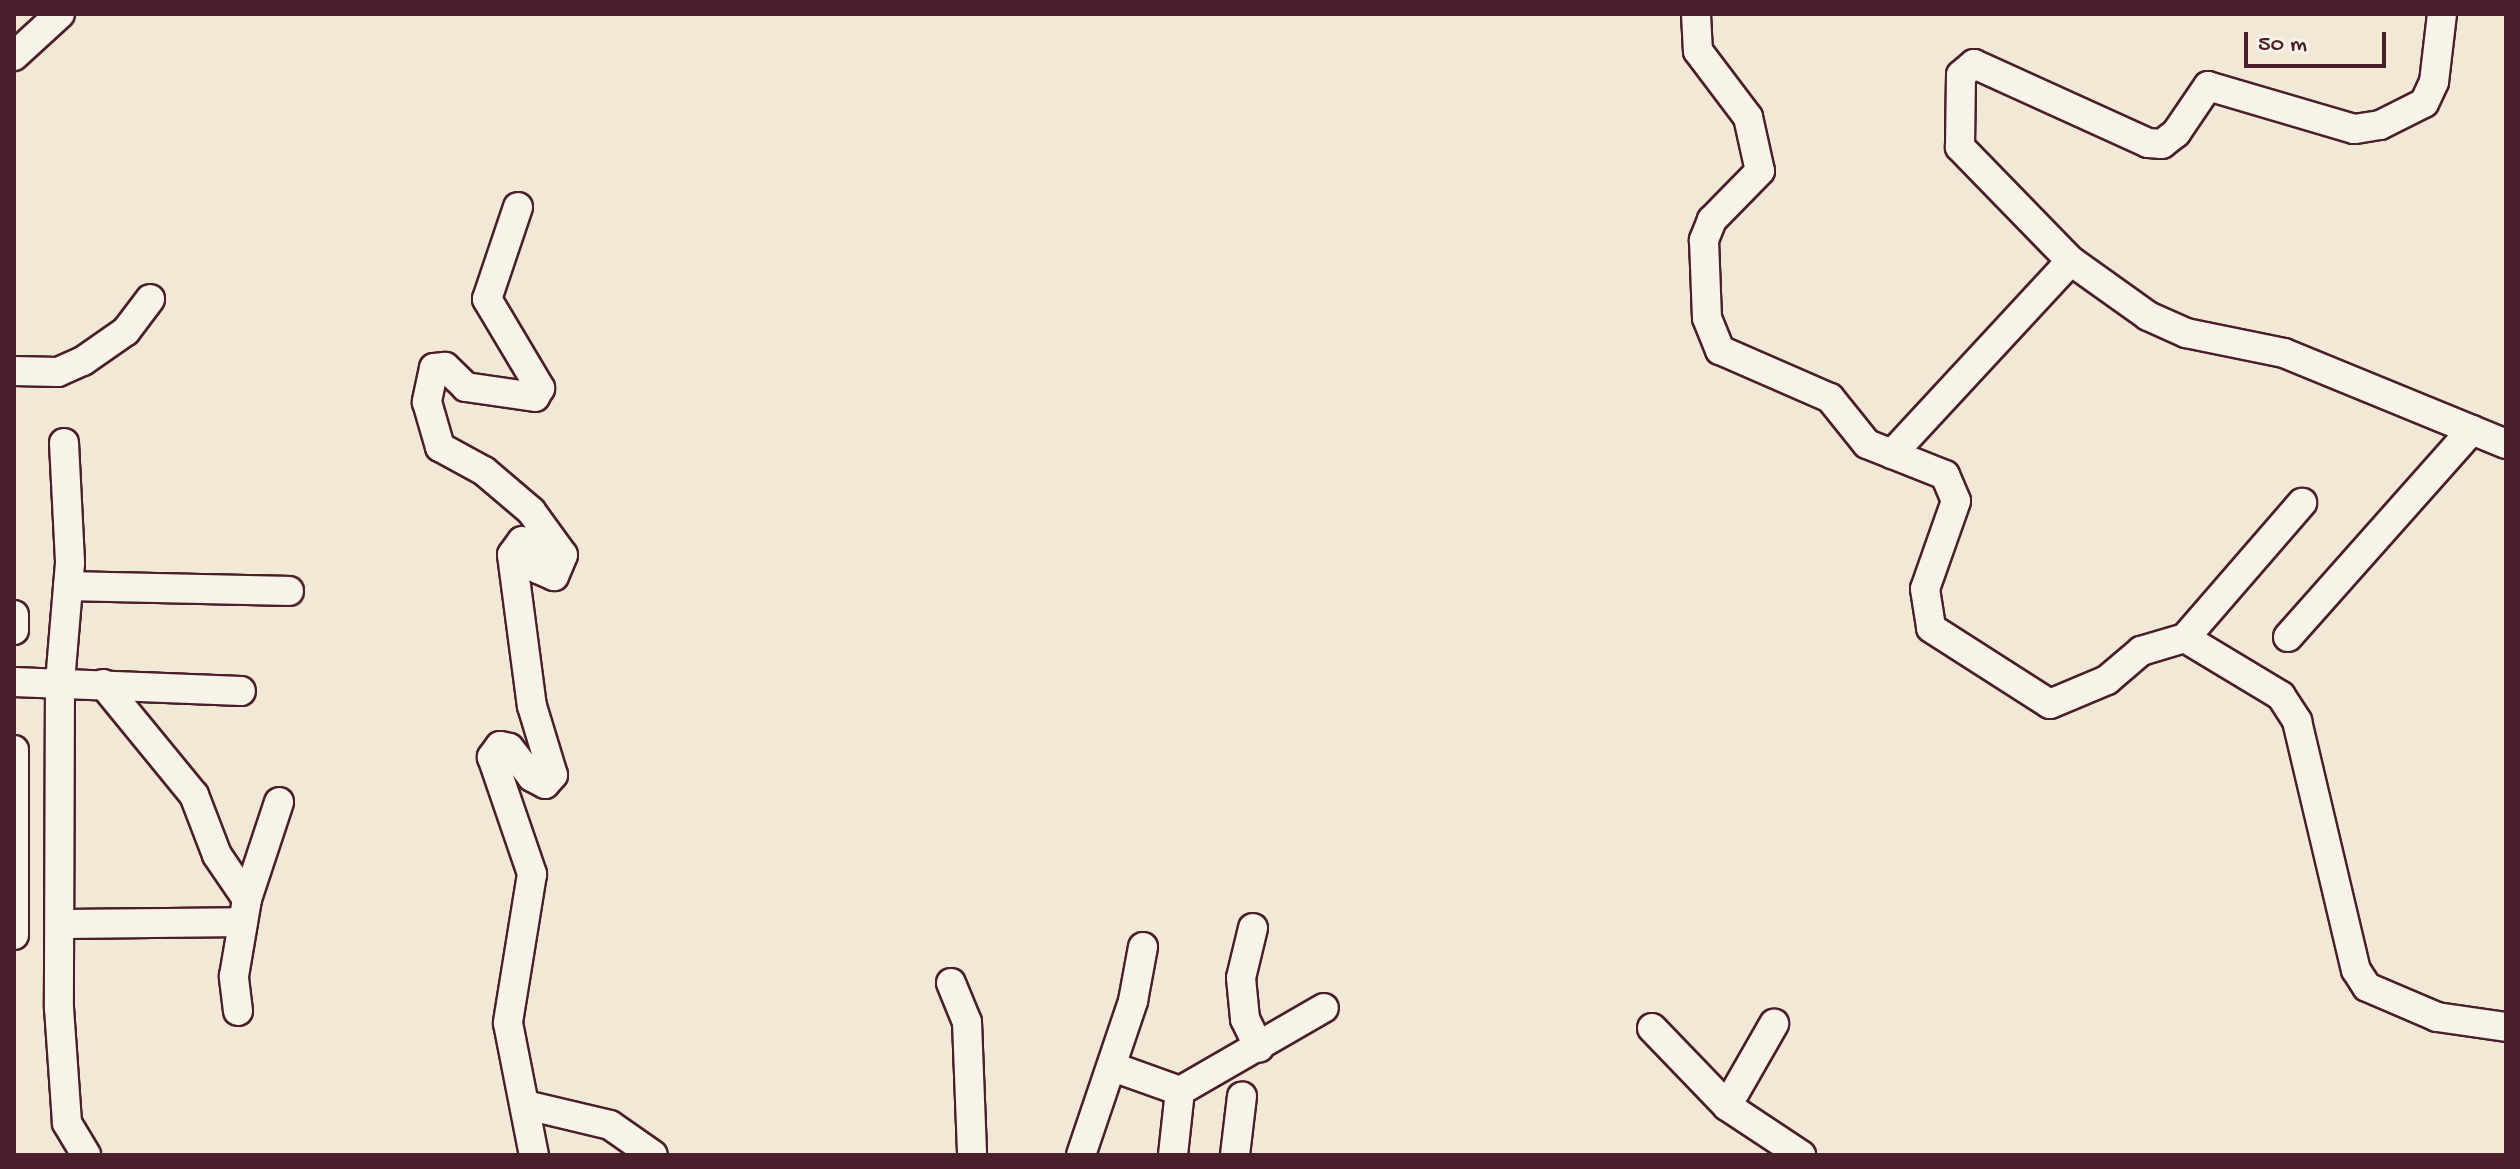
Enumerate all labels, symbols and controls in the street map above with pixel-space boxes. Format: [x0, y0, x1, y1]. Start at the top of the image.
scale bar [2248, 16, 2390, 66]
text: 50 m [2258, 31, 2307, 60]

